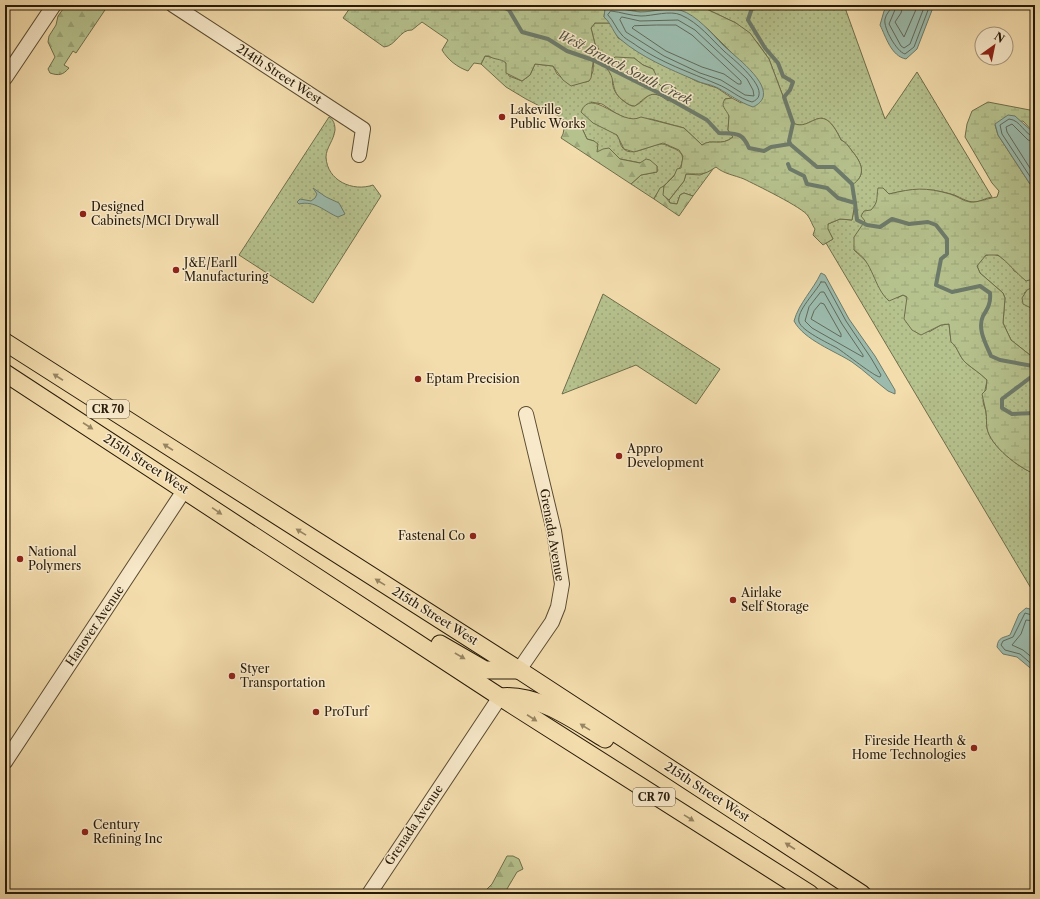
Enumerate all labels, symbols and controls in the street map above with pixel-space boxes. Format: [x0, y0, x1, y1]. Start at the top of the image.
water label: West Branch South Creek [555, 26, 695, 108]
north arrow [974, 26, 1014, 66]
text: N [992, 29, 1008, 46]
street label: 214th Street West [234, 40, 325, 107]
place label: Lakeville Public Works [510, 102, 586, 131]
marker: Lakeville Public Works [497, 112, 507, 122]
place label: Designed Cabinets/MCI Drywall [91, 199, 219, 228]
marker: Designed Cabinets/MCI Drywall [78, 209, 88, 219]
place label: J&E/Earll Manufacturing [182, 255, 269, 284]
marker: J&E/Earll Manufacturing [171, 265, 181, 275]
place label: Eptam Precision [426, 371, 520, 386]
one-way arrow [53, 373, 64, 380]
marker: Eptam Precision [413, 374, 423, 384]
road number: CR 70 [87, 400, 129, 418]
one-way arrow [82, 423, 94, 430]
street label: 215th Street West [101, 430, 192, 497]
place label: Appro Development [626, 441, 705, 470]
one-way arrow [163, 443, 173, 451]
marker: Appro Development [614, 451, 624, 461]
street label: Grenada Avenue [537, 487, 568, 583]
one-way arrow [212, 507, 223, 515]
one-way arrow [296, 528, 306, 536]
place label: Fastenal Co [398, 528, 465, 543]
marker: Fastenal Co [468, 531, 478, 541]
place label: National Polymers [28, 544, 81, 573]
marker: National Polymers [15, 554, 25, 564]
one-way arrow [375, 578, 385, 586]
street label: Hanover Avenue [62, 582, 127, 669]
street label: 215th Street West [390, 583, 482, 648]
place label: Airlake Self Storage [740, 585, 809, 614]
marker: Airlake Self Storage [728, 595, 738, 605]
one-way arrow [454, 653, 466, 660]
place label: Styer Transportation [240, 661, 326, 690]
marker: Styer Transportation [227, 671, 237, 681]
place label: ProTurf [324, 704, 370, 719]
marker: ProTurf [311, 707, 321, 717]
one-way arrow [527, 714, 537, 722]
one-way arrow [580, 723, 590, 731]
place label: Fireside Hearth & Home Technologies [852, 733, 966, 762]
marker: Fireside Hearth & Home Technologies [969, 743, 979, 753]
street label: 215th Street West [662, 758, 753, 825]
street label: Grenada Avenue [381, 781, 446, 868]
road number: CR 70 [633, 788, 675, 806]
one-way arrow [683, 815, 695, 822]
place label: Century Refining Inc [93, 817, 163, 846]
marker: Century Refining Inc [80, 827, 90, 837]
one-way arrow [784, 842, 795, 850]

